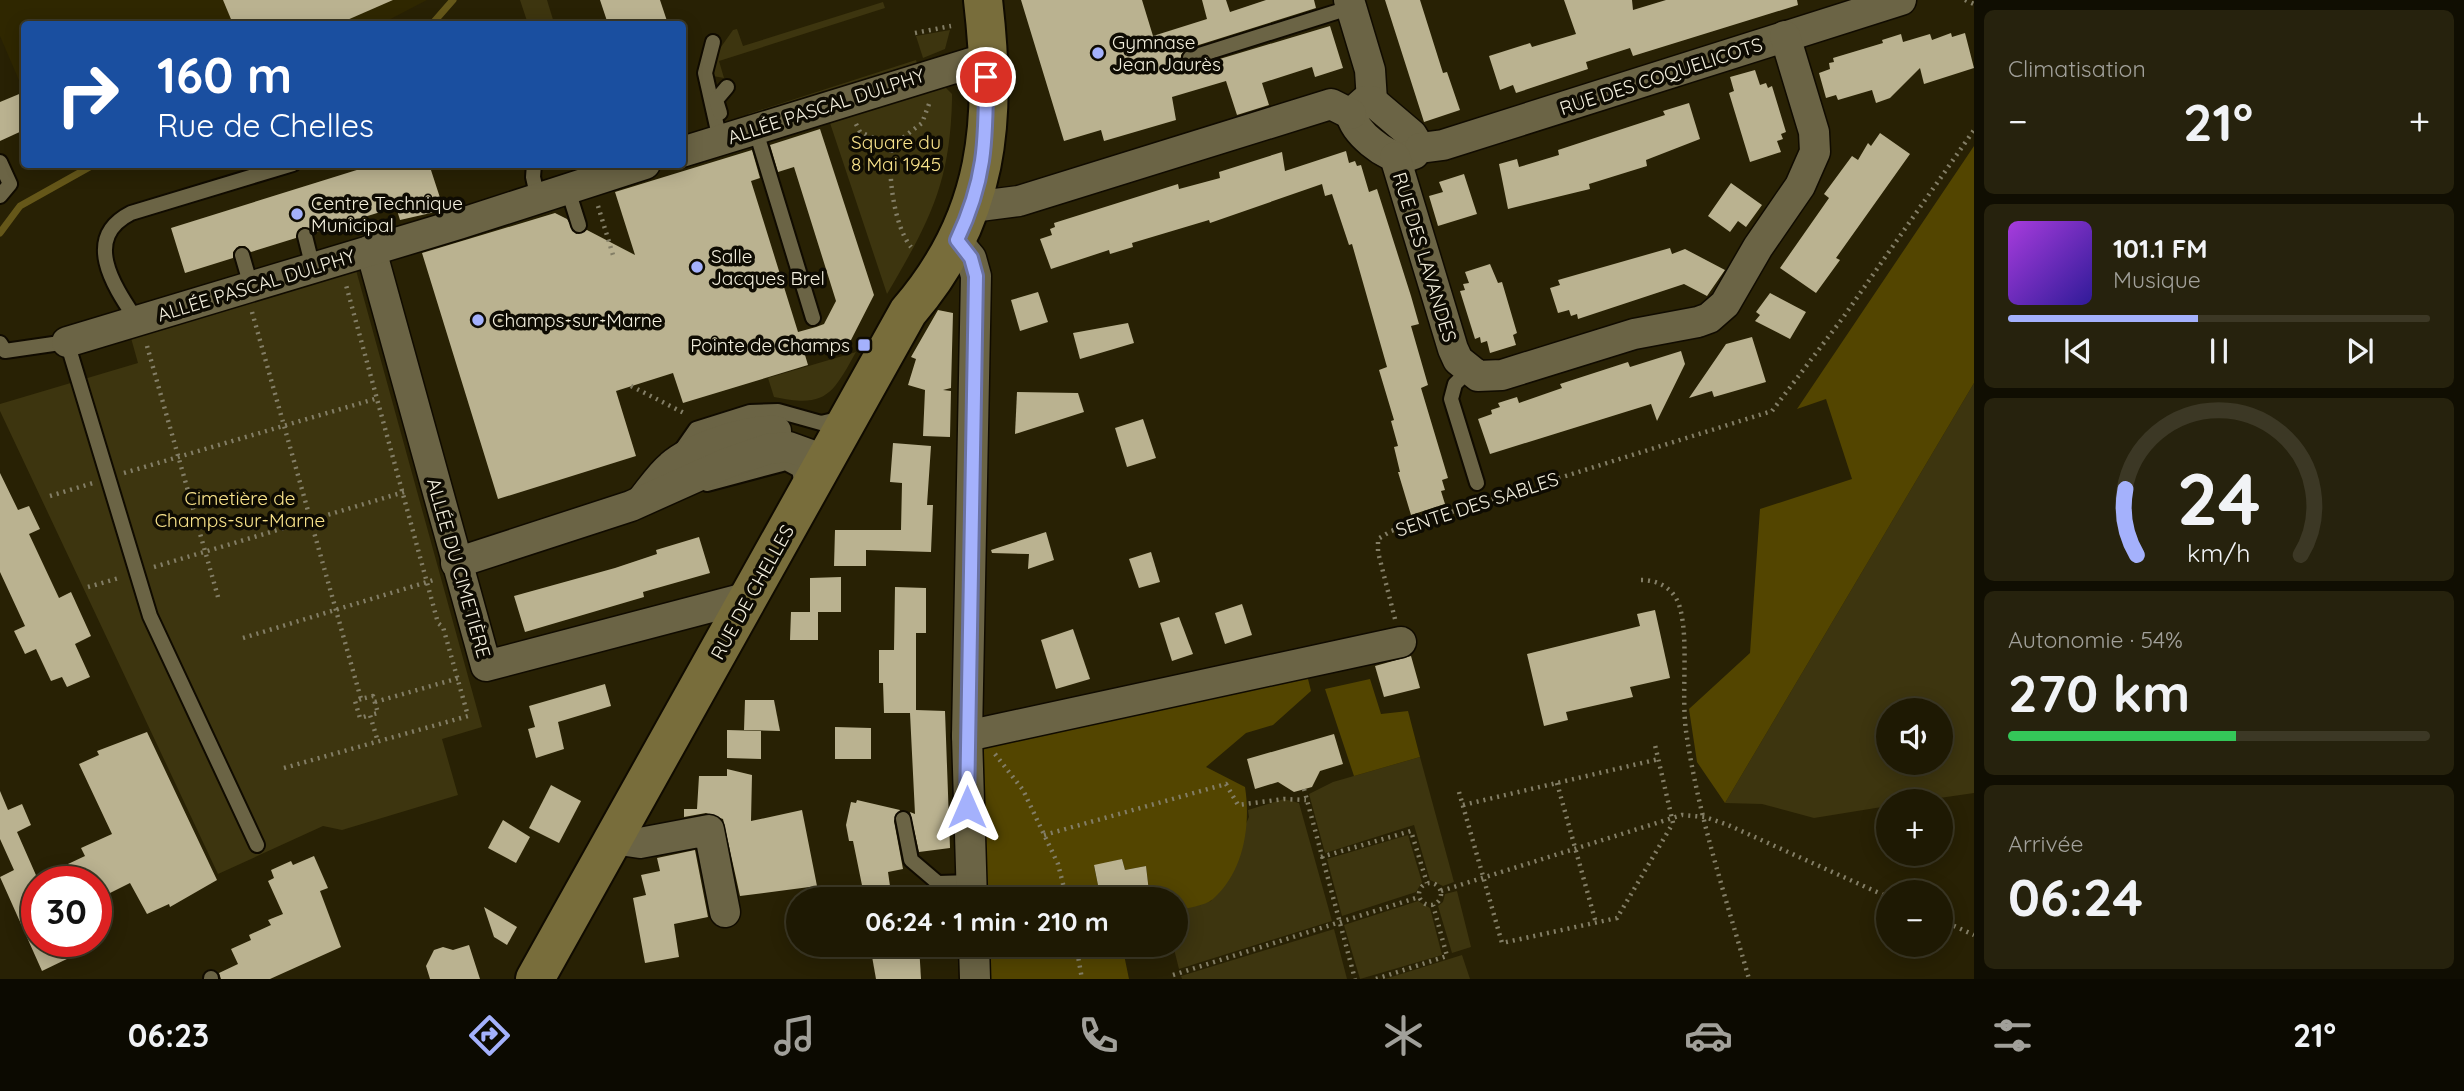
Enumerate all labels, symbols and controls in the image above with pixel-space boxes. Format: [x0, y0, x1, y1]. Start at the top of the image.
place label: Gymnase Jean Jaurès [1112, 30, 1221, 76]
street label: RUE DES COQUELICOTS [1556, 32, 1766, 120]
text: 160 m [157, 44, 292, 105]
marker: Gymnase Jean Jaurès [1090, 45, 1106, 61]
pin [956, 47, 1016, 107]
icon: right [42, 49, 133, 140]
text: Climatisation [2008, 54, 2146, 83]
icon: arrive [967, 58, 1005, 96]
street label: ALLÉE PASCAL DULPHY [724, 63, 928, 149]
text: 21° [2183, 89, 2253, 154]
text: − [2008, 97, 2028, 145]
text: + [2409, 97, 2430, 145]
text: Rue de Chelles [157, 105, 374, 145]
park label: Square du 8 Mai 1945 [851, 130, 941, 176]
street label: RUE DES LAVANDES [1388, 169, 1462, 345]
place label: Centre Technique Municipal [311, 191, 463, 237]
marker: Centre Technique Municipal [289, 206, 305, 222]
text: 101.1 FM [2113, 232, 2208, 265]
street label: ALLÉE PASCAL DULPHY [154, 243, 358, 327]
place label: Salle Jacques Brel [711, 244, 825, 290]
marker: Salle Jacques Brel [689, 259, 705, 275]
text: Musique [2113, 265, 2201, 294]
place label: Champs-sur-Marne [492, 308, 663, 332]
marker: Champs-sur-Marne [470, 312, 486, 328]
icon: previous [2059, 332, 2097, 370]
icon: pause [2200, 332, 2238, 370]
icon: next [2341, 332, 2379, 370]
place label: Pointe de Champs [690, 333, 850, 357]
marker: Pointe de Champs [856, 337, 872, 353]
text: 24 [2177, 453, 2261, 544]
street label: SENTE DES SABLES [1392, 466, 1562, 542]
street label: ALLÉE DU CIMETIÈRE [422, 475, 496, 661]
park label: Cimetière de Champs-sur-Marne [155, 486, 325, 532]
street label: RUE DE CHELLES [705, 520, 799, 664]
text: km/h [2187, 537, 2251, 568]
text: Autonomie · 54% [2008, 625, 2183, 654]
text: 270 km [2008, 660, 2190, 725]
map controls [1876, 698, 1953, 957]
button: sound [1876, 698, 1953, 775]
position arrow [930, 770, 1004, 844]
button: + [1876, 789, 1953, 866]
text: Arrivée [2008, 829, 2084, 858]
text: 06:24 [2008, 864, 2143, 929]
speed limit sign: 30 [21, 866, 112, 957]
button: − [1876, 880, 1953, 957]
text: 06:24 · 1 min · 210 m [865, 905, 1109, 938]
icon: directions [465, 1011, 514, 1060]
icon: music [770, 1011, 819, 1060]
icon: phone [1074, 1011, 1123, 1060]
icon: climate [1379, 1011, 1428, 1060]
icon: car [1684, 1011, 1733, 1060]
icon: filters [1988, 1011, 2037, 1060]
text: 06:23 [128, 1015, 209, 1055]
text: 21° [2293, 1015, 2336, 1055]

